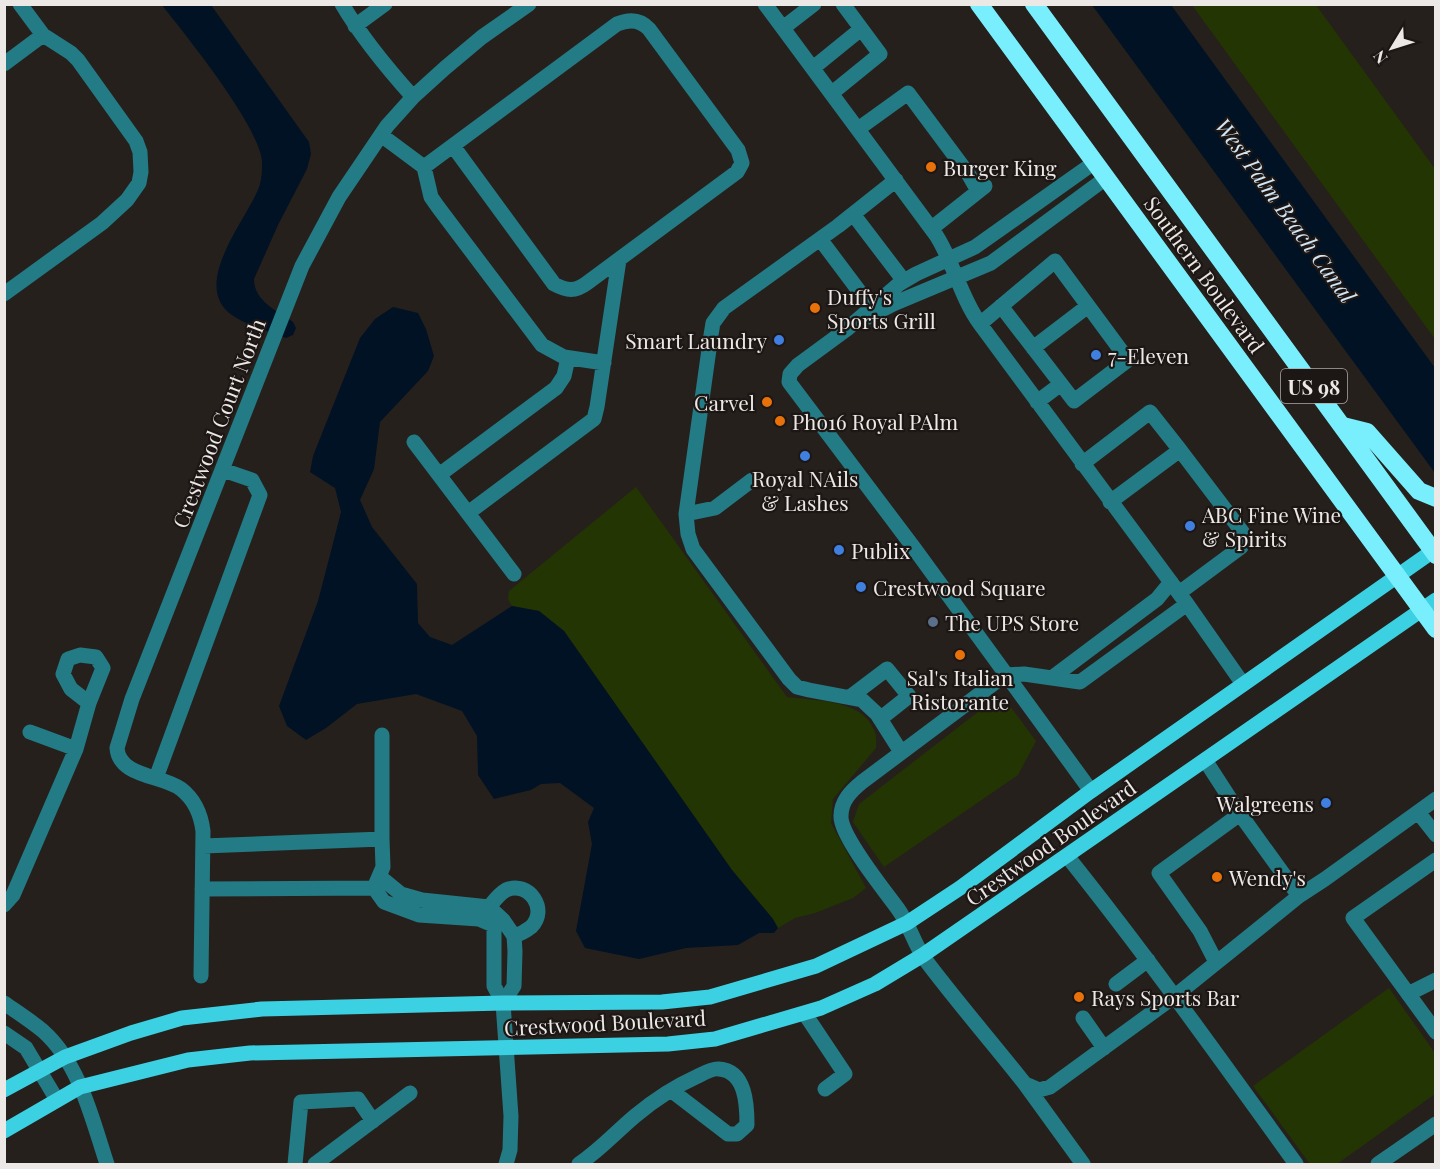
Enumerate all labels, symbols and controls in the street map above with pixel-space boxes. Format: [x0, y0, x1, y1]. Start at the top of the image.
north arrow [1362, 18, 1422, 78]
text: N [1368, 46, 1392, 69]
water label: West Palm Beach Canal [1209, 112, 1364, 309]
place label: Burger King [943, 153, 1057, 181]
marker: Burger King [924, 160, 938, 174]
street label: Southern Boulevard [1139, 190, 1271, 358]
place label: Duffy's Sports Grill [827, 282, 936, 334]
marker: Duffy's Sports Grill [808, 301, 822, 315]
street label: Crestwood Court North [165, 314, 271, 532]
place label: Smart Laundry [625, 326, 767, 354]
marker: Smart Laundry [772, 333, 786, 347]
place label: 7-Eleven [1108, 341, 1190, 369]
marker: 7-Eleven [1089, 348, 1103, 362]
road number: US 98 [1281, 369, 1347, 403]
place label: Carvel [694, 388, 755, 416]
marker: Carvel [760, 395, 774, 409]
place label: Pho16 Royal PAlm [792, 407, 959, 435]
marker: Pho16 Royal PAlm [773, 414, 787, 428]
marker: Royal NAils & Lashes [798, 449, 812, 463]
place label: Royal NAils & Lashes [752, 464, 858, 516]
place label: ABC Fine Wine & Spirits [1201, 500, 1341, 552]
marker: ABC Fine Wine & Spirits [1183, 519, 1197, 533]
place label: Publix [851, 536, 910, 564]
marker: Publix [832, 543, 846, 557]
place label: Crestwood Square [873, 573, 1046, 601]
marker: Crestwood Square [854, 580, 868, 594]
place label: The UPS Store [945, 608, 1079, 636]
marker: The UPS Store [926, 615, 940, 629]
marker: Sal's Italian Ristorante [953, 648, 967, 662]
place label: Sal's Italian Ristorante [907, 663, 1014, 715]
street label: Crestwood Boulevard [959, 773, 1141, 911]
place label: Walgreens [1215, 789, 1314, 817]
marker: Walgreens [1319, 796, 1333, 810]
place label: Wendy's [1228, 863, 1306, 891]
marker: Wendy's [1210, 870, 1224, 884]
place label: Rays Sports Bar [1091, 983, 1240, 1011]
marker: Rays Sports Bar [1072, 990, 1086, 1004]
street label: Crestwood Boulevard [503, 1003, 707, 1041]

